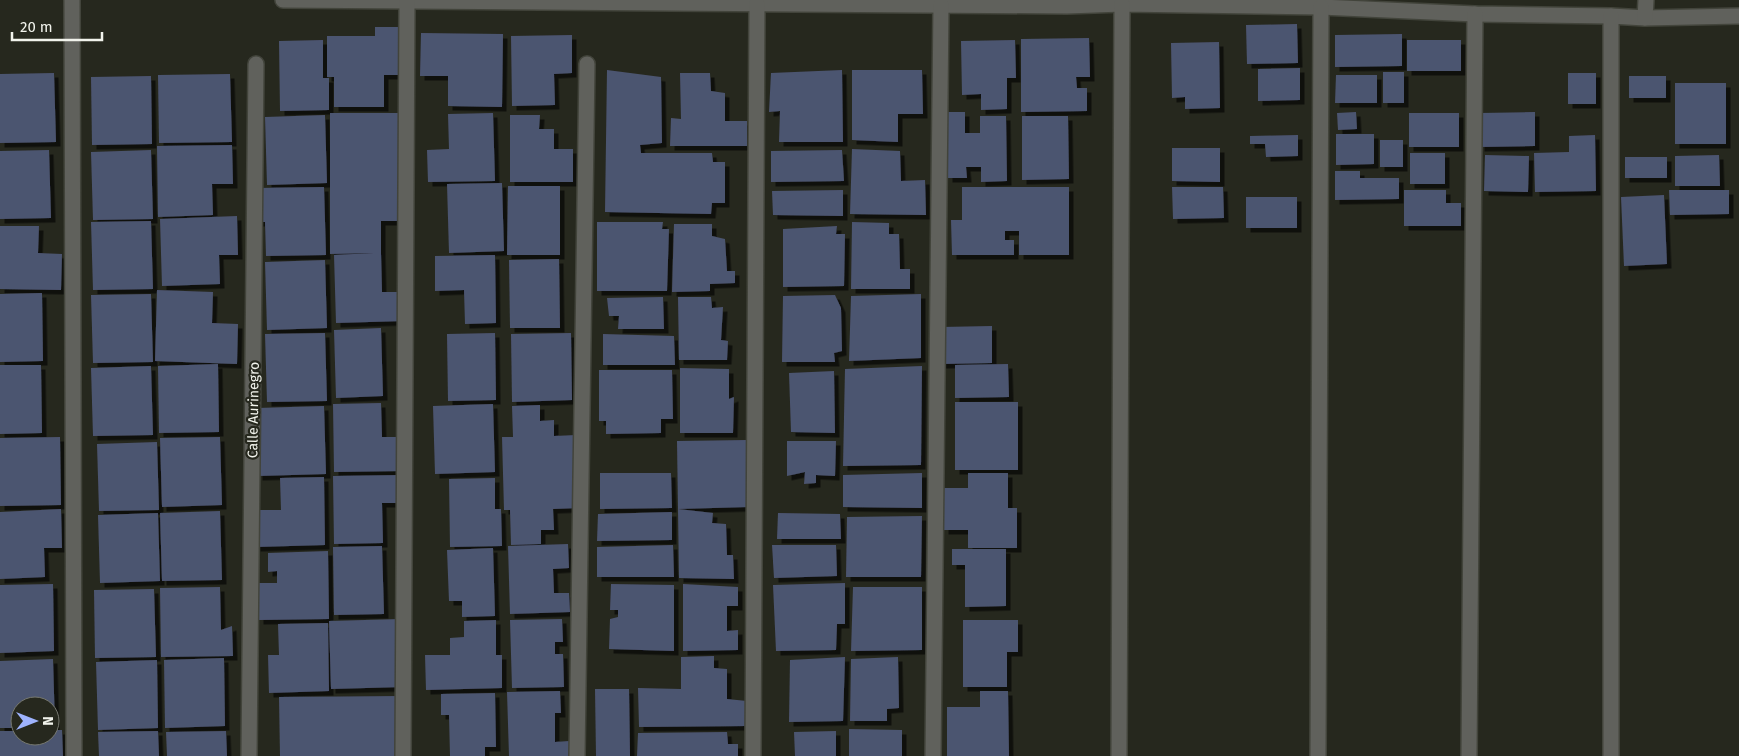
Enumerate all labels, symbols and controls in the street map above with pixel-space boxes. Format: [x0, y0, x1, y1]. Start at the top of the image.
scale bar [12, 10, 102, 42]
text: 20 m [20, 18, 53, 36]
street label: Calle Aurinegro [244, 362, 263, 458]
north arrow [10, 696, 60, 746]
text: N [39, 716, 56, 726]

